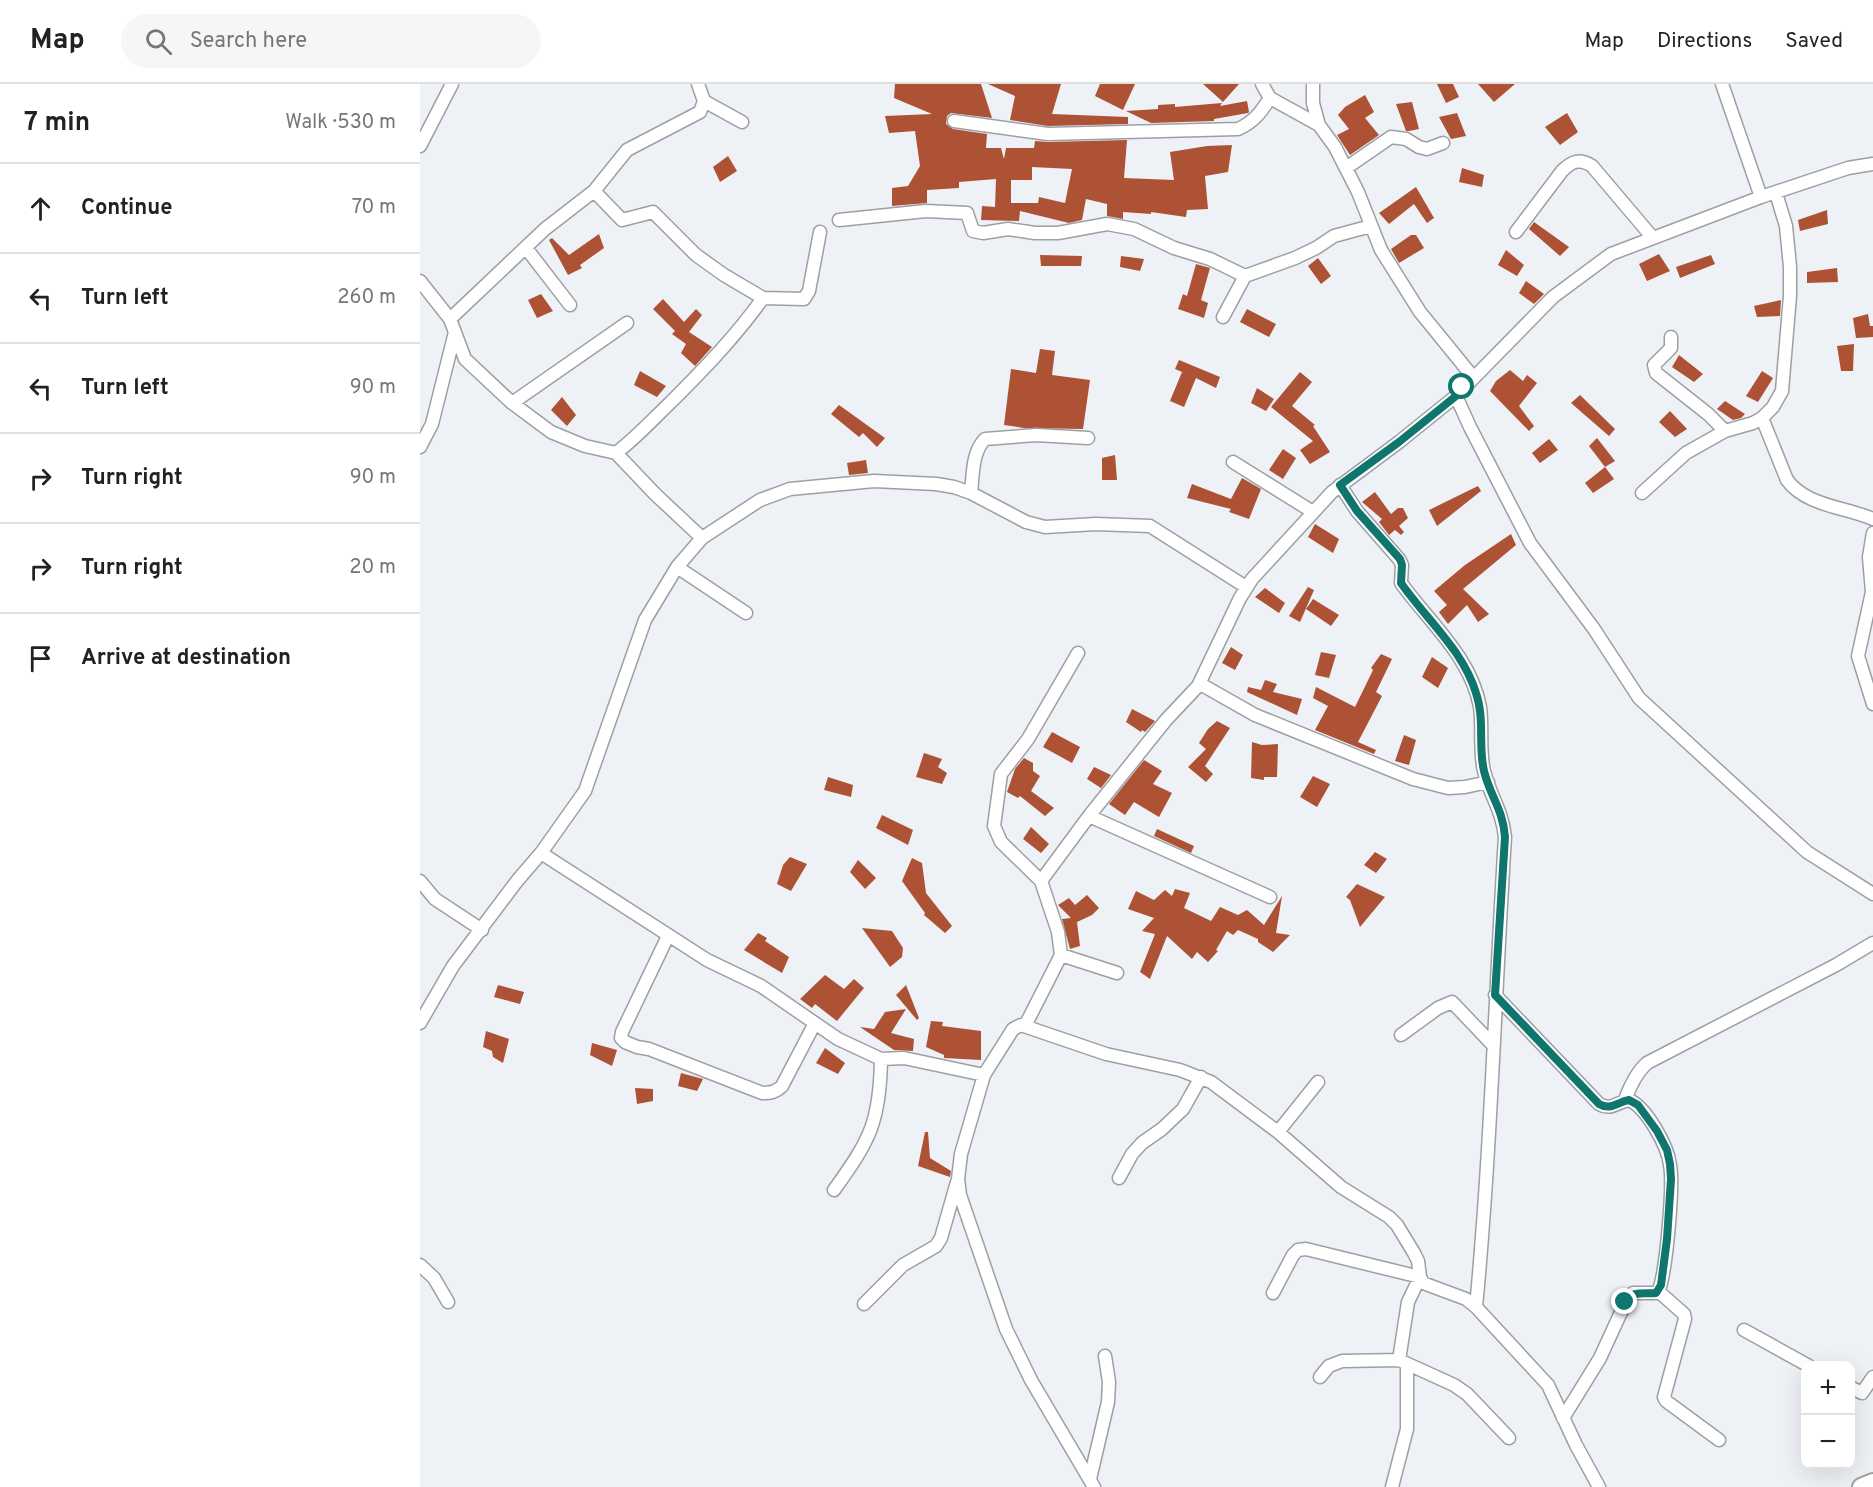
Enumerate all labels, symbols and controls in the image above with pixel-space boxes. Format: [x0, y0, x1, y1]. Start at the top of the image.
search box [121, 14, 541, 68]
text: Map [30, 23, 85, 59]
icon: search [142, 25, 175, 58]
text: Search here [190, 28, 307, 55]
text: Map [1584, 28, 1624, 55]
text: Directions [1657, 28, 1752, 55]
text: Saved [1785, 28, 1843, 55]
text: 7 min [24, 107, 90, 140]
text: Walk · 530 m [285, 110, 396, 136]
icon: ahead [24, 192, 57, 225]
text: Continue [81, 195, 172, 222]
text: 70 m [352, 195, 396, 221]
icon: left [24, 282, 57, 315]
text: Turn left [81, 285, 169, 312]
text: 260 m [337, 285, 396, 311]
icon: left [24, 372, 57, 405]
route start [1448, 373, 1474, 399]
text: Turn left [81, 375, 169, 402]
text: 90 m [350, 375, 396, 401]
icon: right [24, 462, 57, 495]
text: Turn right [81, 465, 183, 492]
text: 90 m [350, 465, 396, 491]
icon: right [24, 552, 57, 585]
text: Turn right [81, 555, 183, 582]
text: 20 m [349, 555, 396, 581]
icon: arrive [24, 642, 57, 675]
text: Arrive at destination [81, 645, 291, 672]
route end [1611, 1288, 1637, 1314]
map controls [1801, 1361, 1855, 1469]
button: + [1801, 1361, 1855, 1415]
button: − [1801, 1415, 1855, 1469]

